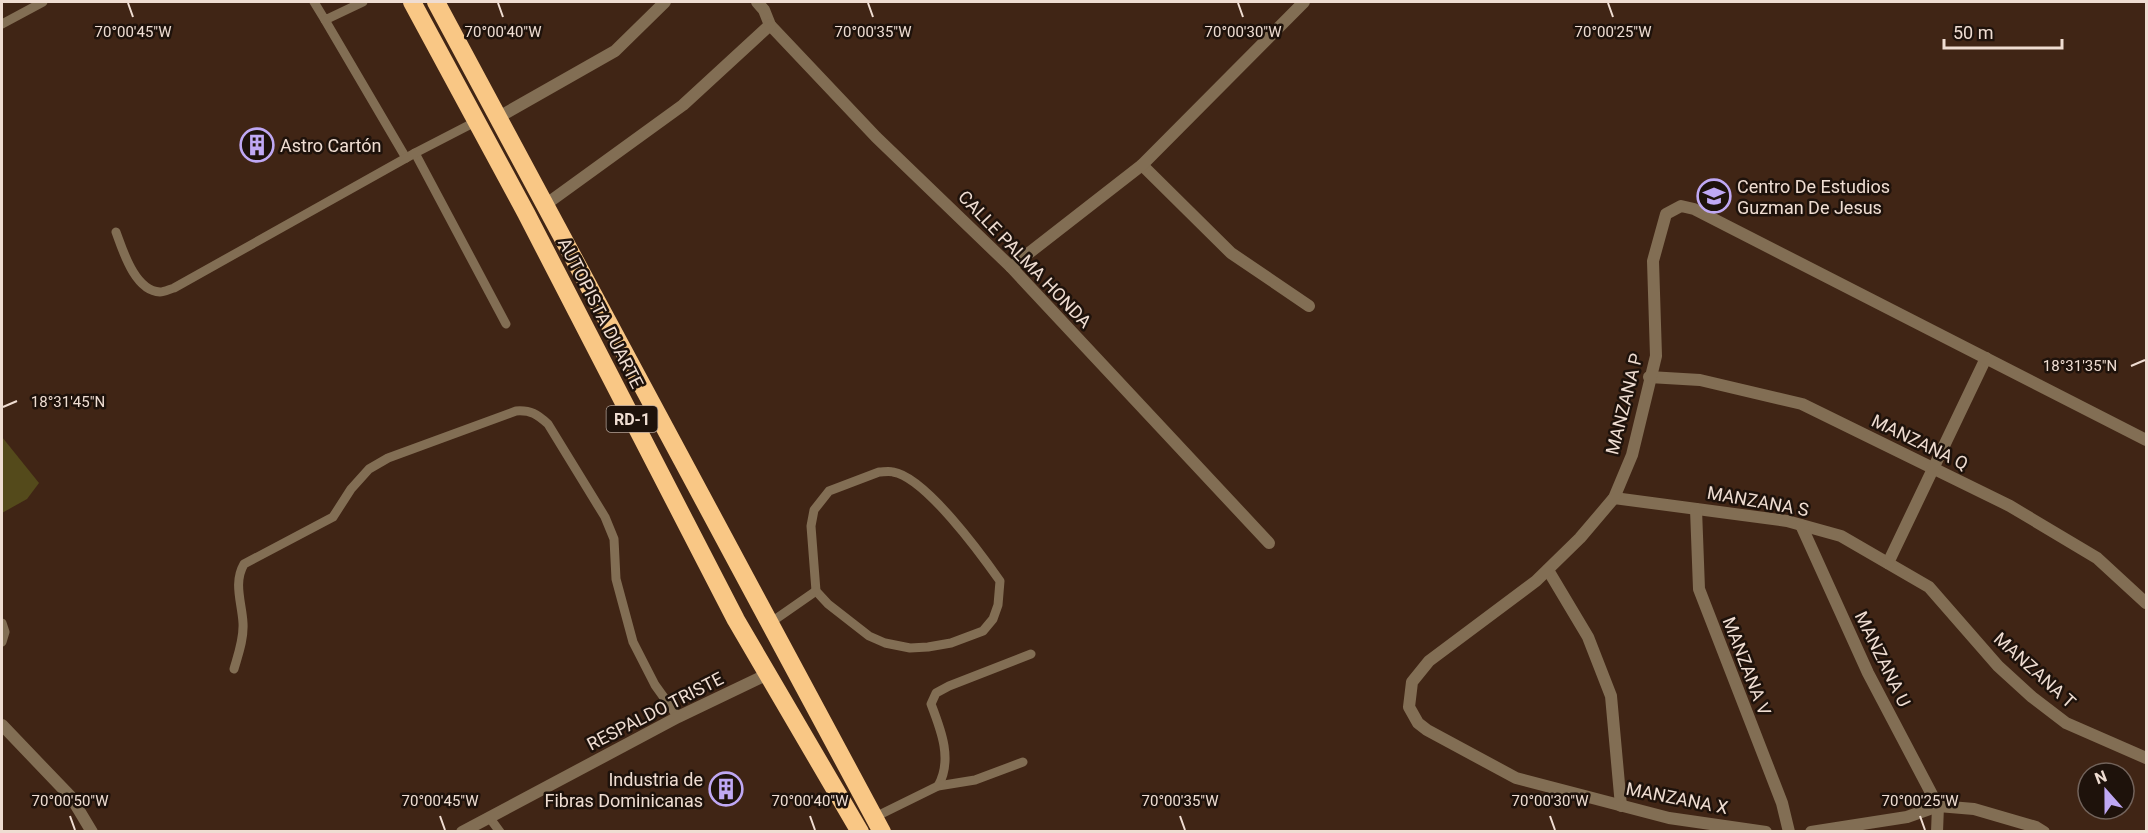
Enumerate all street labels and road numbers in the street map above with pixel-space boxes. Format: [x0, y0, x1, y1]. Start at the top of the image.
street label: CALLE PALMA HONDA [954, 186, 1096, 332]
street label: AUTOPISTA DUARTE [554, 234, 648, 392]
street label: MANZANA P [1601, 351, 1647, 457]
road number: RD-1 [606, 406, 658, 432]
street label: MANZANA Q [1868, 410, 1972, 474]
street label: MANZANA S [1705, 482, 1811, 520]
street label: MANZANA U [1851, 608, 1915, 710]
street label: MANZANA V [1719, 614, 1776, 719]
street label: MANZANA T [1990, 628, 2080, 712]
street label: RESPALDO TRISTE [583, 668, 727, 754]
street label: MANZANA X [1624, 778, 1730, 818]

